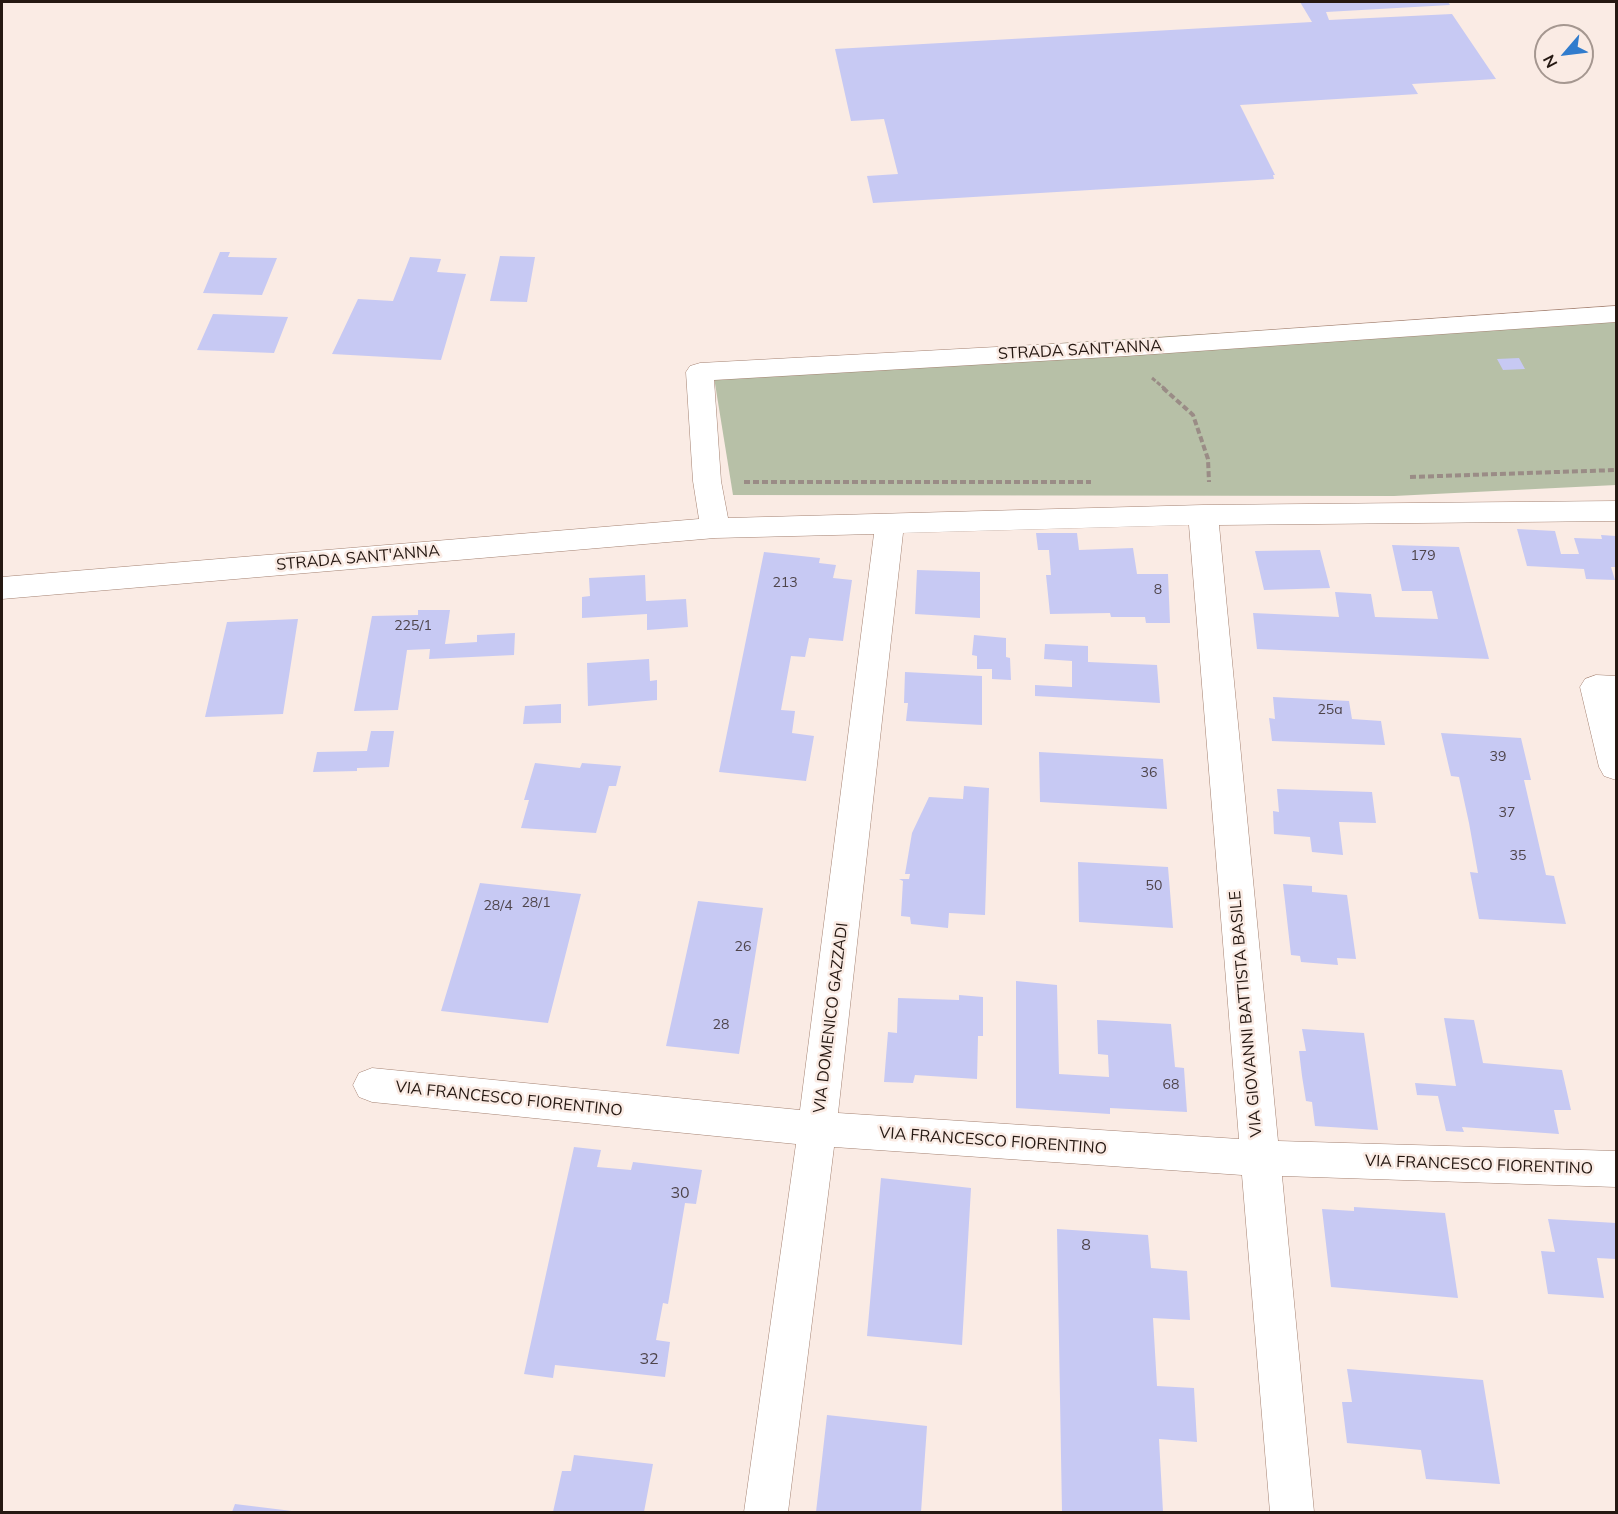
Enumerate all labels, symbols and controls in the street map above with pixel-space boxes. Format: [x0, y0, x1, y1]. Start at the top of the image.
north arrow [1534, 24, 1594, 84]
text: N [1538, 51, 1562, 72]
street label: STRADA SANT'ANNA [998, 336, 1162, 364]
street label: STRADA SANT'ANNA [275, 541, 441, 575]
house number: 179 [1410, 548, 1436, 564]
house number: 213 [772, 575, 798, 591]
house number: 8 [1154, 582, 1162, 598]
house number: 225/1 [394, 618, 432, 634]
house number: 25a [1317, 702, 1343, 718]
house number: 39 [1490, 749, 1506, 765]
house number: 36 [1141, 765, 1157, 781]
house number: 37 [1499, 805, 1515, 821]
house number: 35 [1510, 848, 1526, 864]
house number: 50 [1146, 878, 1162, 894]
street label: VIA GIOVANNI BATTISTA BASILE [1226, 890, 1266, 1138]
house number: 28/1 [521, 895, 551, 911]
house number: 28/4 [483, 898, 513, 914]
street label: VIA DOMENICO GAZZADI [810, 922, 852, 1114]
house number: 26 [735, 939, 751, 955]
house number: 28 [713, 1017, 729, 1033]
house number: 68 [1163, 1077, 1179, 1093]
street label: VIA FRANCESCO FIORENTINO [395, 1078, 623, 1120]
street label: VIA FRANCESCO FIORENTINO [879, 1123, 1107, 1159]
street label: VIA FRANCESCO FIORENTINO [1365, 1151, 1593, 1179]
house number: 30 [670, 1183, 690, 1203]
house number: 8 [1081, 1235, 1091, 1255]
house number: 32 [639, 1349, 659, 1369]

